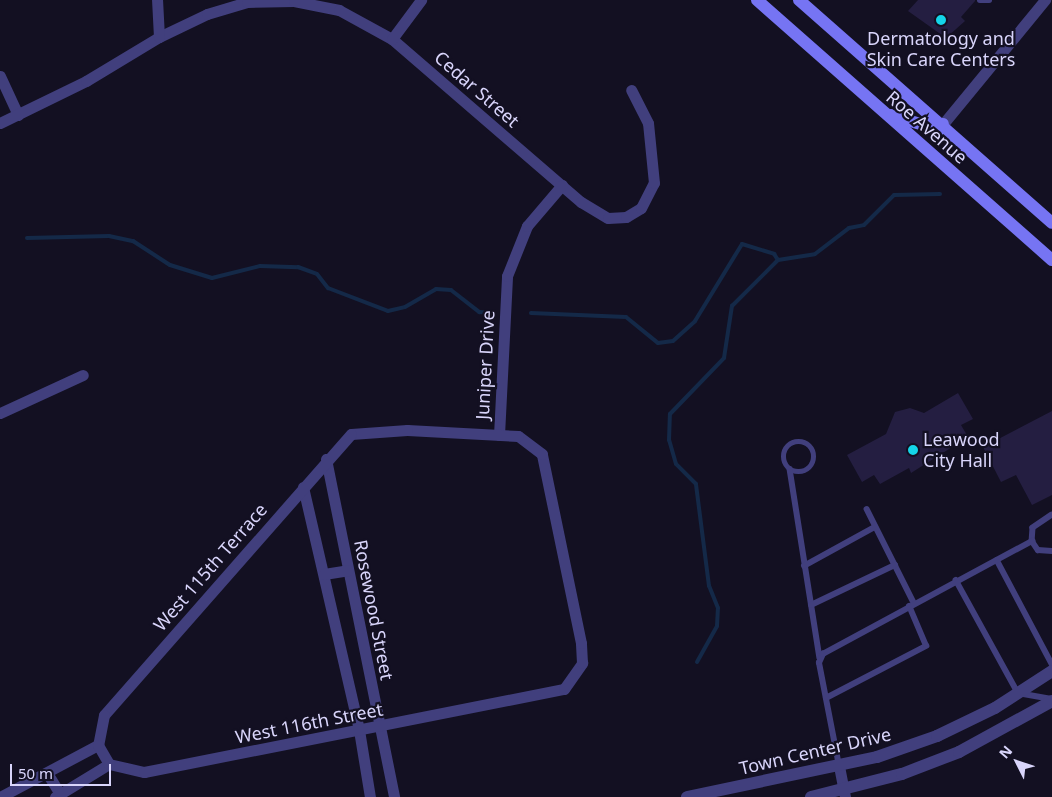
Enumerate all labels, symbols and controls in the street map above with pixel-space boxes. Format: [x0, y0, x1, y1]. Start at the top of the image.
marker: Dermatology and Skin Care Centers [935, 14, 947, 26]
place label: Dermatology and Skin Care Centers [867, 28, 1015, 70]
street label: Cedar Street [430, 46, 524, 132]
street label: Roe Avenue [882, 86, 972, 168]
street label: Juniper Drive [471, 310, 499, 420]
place label: Leawood City Hall [923, 429, 1000, 472]
marker: Leawood City Hall [907, 444, 919, 456]
street label: West 115th Terrace [149, 499, 271, 635]
street label: Rosewood Street [350, 538, 398, 682]
street label: West 116th Street [233, 698, 385, 748]
street label: Town Center Drive [737, 723, 893, 779]
north arrow [992, 737, 1042, 787]
text: N [994, 741, 1016, 762]
scale bar [12, 754, 114, 786]
text: 50 m [18, 763, 53, 783]

